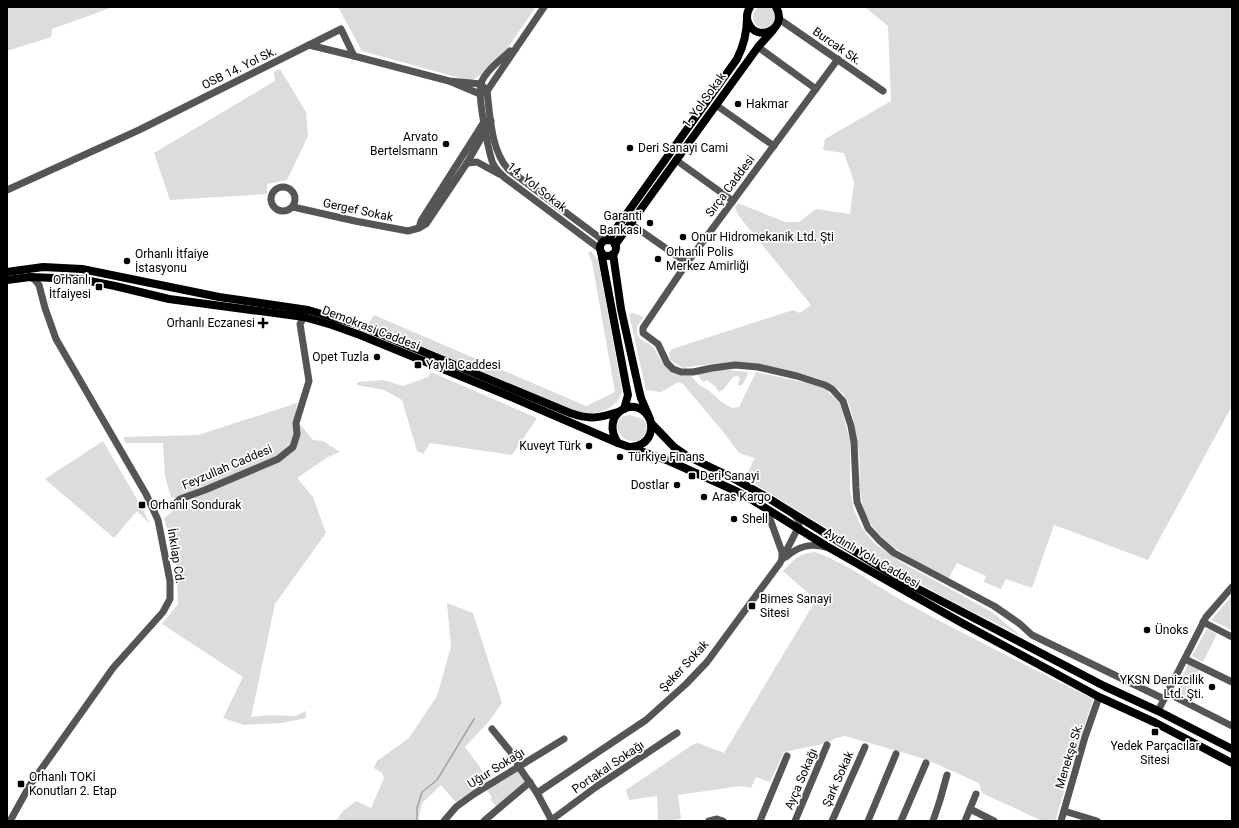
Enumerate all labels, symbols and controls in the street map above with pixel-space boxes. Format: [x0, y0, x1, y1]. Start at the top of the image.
street label: Burcak Sk. [810, 24, 864, 68]
street label: OSB 14. Yol Sk. [199, 44, 279, 92]
street label: 1. Yol Sokak [679, 69, 729, 130]
place label: Hakmar [746, 97, 788, 111]
marker: Hakmar [733, 99, 743, 109]
place label: Arvato Bertelsmann [370, 130, 438, 158]
marker: Arvato Bertelsmann [441, 139, 451, 149]
place label: Deri Sanayi Cami [638, 141, 728, 155]
marker: Deri Sanayi Cami [625, 143, 635, 153]
street label: Sırça Caddesi [702, 152, 758, 219]
street label: 14. Yol Sokak [504, 159, 570, 215]
street label: Gergef Sokak [322, 196, 395, 224]
place label: Garanti Bankası [600, 209, 642, 237]
marker: Garanti Bankası [645, 218, 655, 228]
place label: Onur Hidromekanik Ltd. Şti [691, 230, 834, 244]
marker: Onur Hidromekanik Ltd. Şti [678, 232, 688, 242]
place label: Orhanlı Polis Merkez Amirliği [666, 245, 749, 273]
place label: Orhanlı İtfaiye İstasyonu [135, 246, 209, 275]
marker: Orhanlı Polis Merkez Amirliği [653, 254, 663, 264]
marker: Orhanlı İtfaiye İstasyonu [122, 256, 132, 266]
place label: Orhanlı İtfaiyesi [49, 273, 91, 301]
marker: Orhanlı İtfaiyesi [94, 282, 104, 292]
street label: Demokrasi Caddesi [320, 303, 422, 353]
place label: Orhanlı Eczanesi [166, 316, 255, 330]
marker: Orhanlı Eczanesi [258, 318, 268, 328]
place label: Opet Tuzla [312, 350, 369, 364]
marker: Opet Tuzla [372, 352, 382, 362]
place label: Yayla Caddesi [426, 358, 501, 372]
marker: Yayla Caddesi [413, 360, 423, 370]
place label: Kuveyt Türk [519, 439, 582, 453]
marker: Kuveyt Türk [584, 441, 594, 451]
street label: Feyzullah Caddesi [180, 442, 274, 492]
place label: Türkiye Finans [628, 450, 705, 464]
marker: Türkiye Finans [615, 452, 625, 462]
place label: Deri Sanayi [700, 469, 760, 483]
marker: Deri Sanayi [687, 471, 697, 481]
place label: Dostlar [631, 478, 669, 492]
marker: Dostlar [672, 480, 682, 490]
place label: Aras Kargo [712, 490, 771, 504]
marker: Aras Kargo [699, 492, 709, 502]
place label: Orhanlı Sondurak [150, 498, 242, 512]
marker: Orhanlı Sondurak [137, 500, 147, 510]
place label: Shell [742, 512, 768, 526]
marker: Shell [729, 514, 739, 524]
street label: Aydınlı Yolu Caddesi [822, 525, 922, 591]
street label: İnkılap Cd. [165, 527, 188, 585]
place label: Bimes Sanayi Sitesi [760, 592, 832, 620]
marker: Bimes Sanayi Sitesi [747, 601, 757, 611]
place label: Ünoks [1155, 622, 1189, 637]
marker: Ünoks [1142, 625, 1152, 635]
street label: Şeker Sokak [657, 637, 712, 695]
place label: YKSN Denizcilik Ltd. Şti. [1120, 673, 1205, 701]
marker: YKSN Denizcilik Ltd. Şti. [1207, 682, 1217, 692]
street label: Menekşe Sk. [1052, 722, 1086, 790]
marker: Yedek Parçacılar Sitesi [1150, 727, 1160, 737]
street label: Portakal Sokağı [569, 738, 647, 796]
place label: Yedek Parçacılar Sitesi [1111, 739, 1199, 767]
street label: Uğur Sokağı [465, 745, 527, 791]
street label: Ayça Sokağı [782, 746, 820, 812]
street label: Şark Sokak [820, 748, 857, 809]
place label: Orhanlı TOKİ Konutları 2. Etap [29, 769, 117, 798]
marker: Orhanlı TOKİ Konutları 2. Etap [16, 779, 26, 789]

